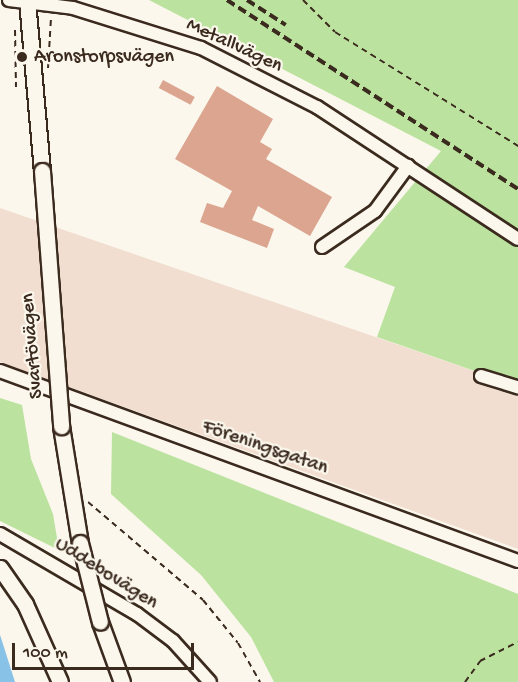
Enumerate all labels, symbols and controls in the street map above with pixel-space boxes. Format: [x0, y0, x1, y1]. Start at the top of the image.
street label: Metallvägen [182, 13, 286, 79]
place label: Aronstorpsvägen [34, 45, 174, 69]
marker: Aronstorpsvägen [15, 50, 29, 64]
street label: Svartövägen [16, 292, 50, 400]
street label: Föreningsgatan [199, 415, 331, 481]
street label: Uddebovägen [50, 533, 162, 615]
scale bar [15, 631, 196, 669]
text: 100 m [23, 643, 68, 664]

